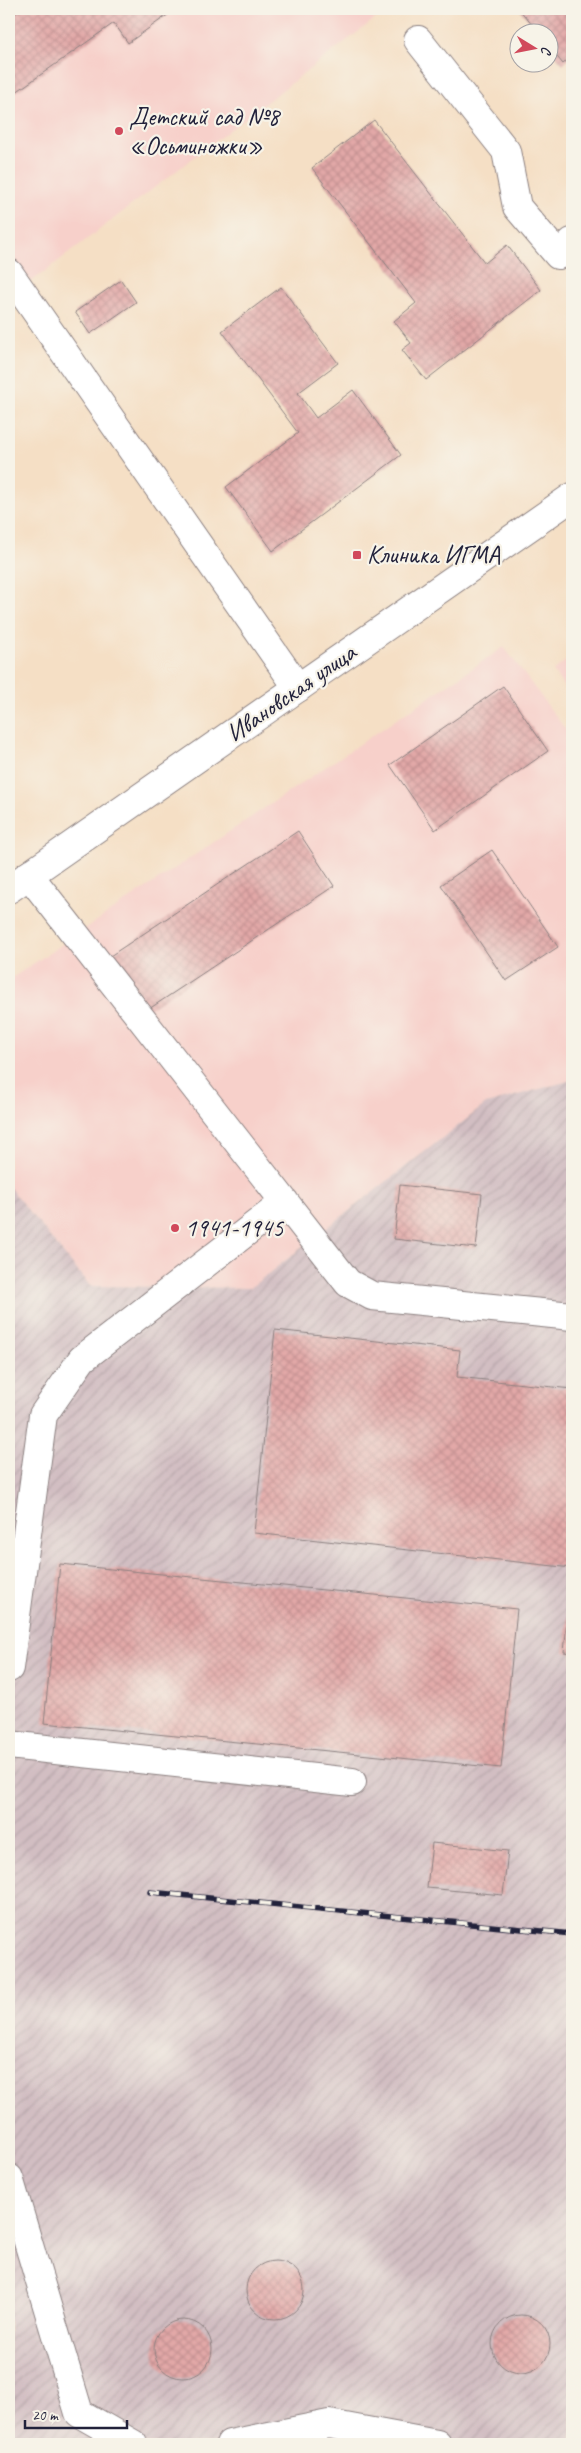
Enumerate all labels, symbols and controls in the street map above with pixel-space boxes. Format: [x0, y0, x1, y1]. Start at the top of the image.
north arrow [508, 22, 558, 72]
text: С [537, 45, 555, 57]
place label: Детский сад №8 «Осьминожки» [129, 101, 282, 162]
marker: Детский сад №8 «Осьминожки» [113, 125, 125, 137]
place label: Клиника ИГМА [367, 539, 500, 571]
marker: Клиника ИГМА [351, 549, 363, 561]
street label: Ивановская улица [220, 635, 364, 749]
place label: 1941-1945 [185, 1212, 285, 1244]
marker: 1941-1945 [169, 1222, 181, 1234]
scale bar [25, 2398, 128, 2430]
text: 20 m [32, 2406, 59, 2425]

